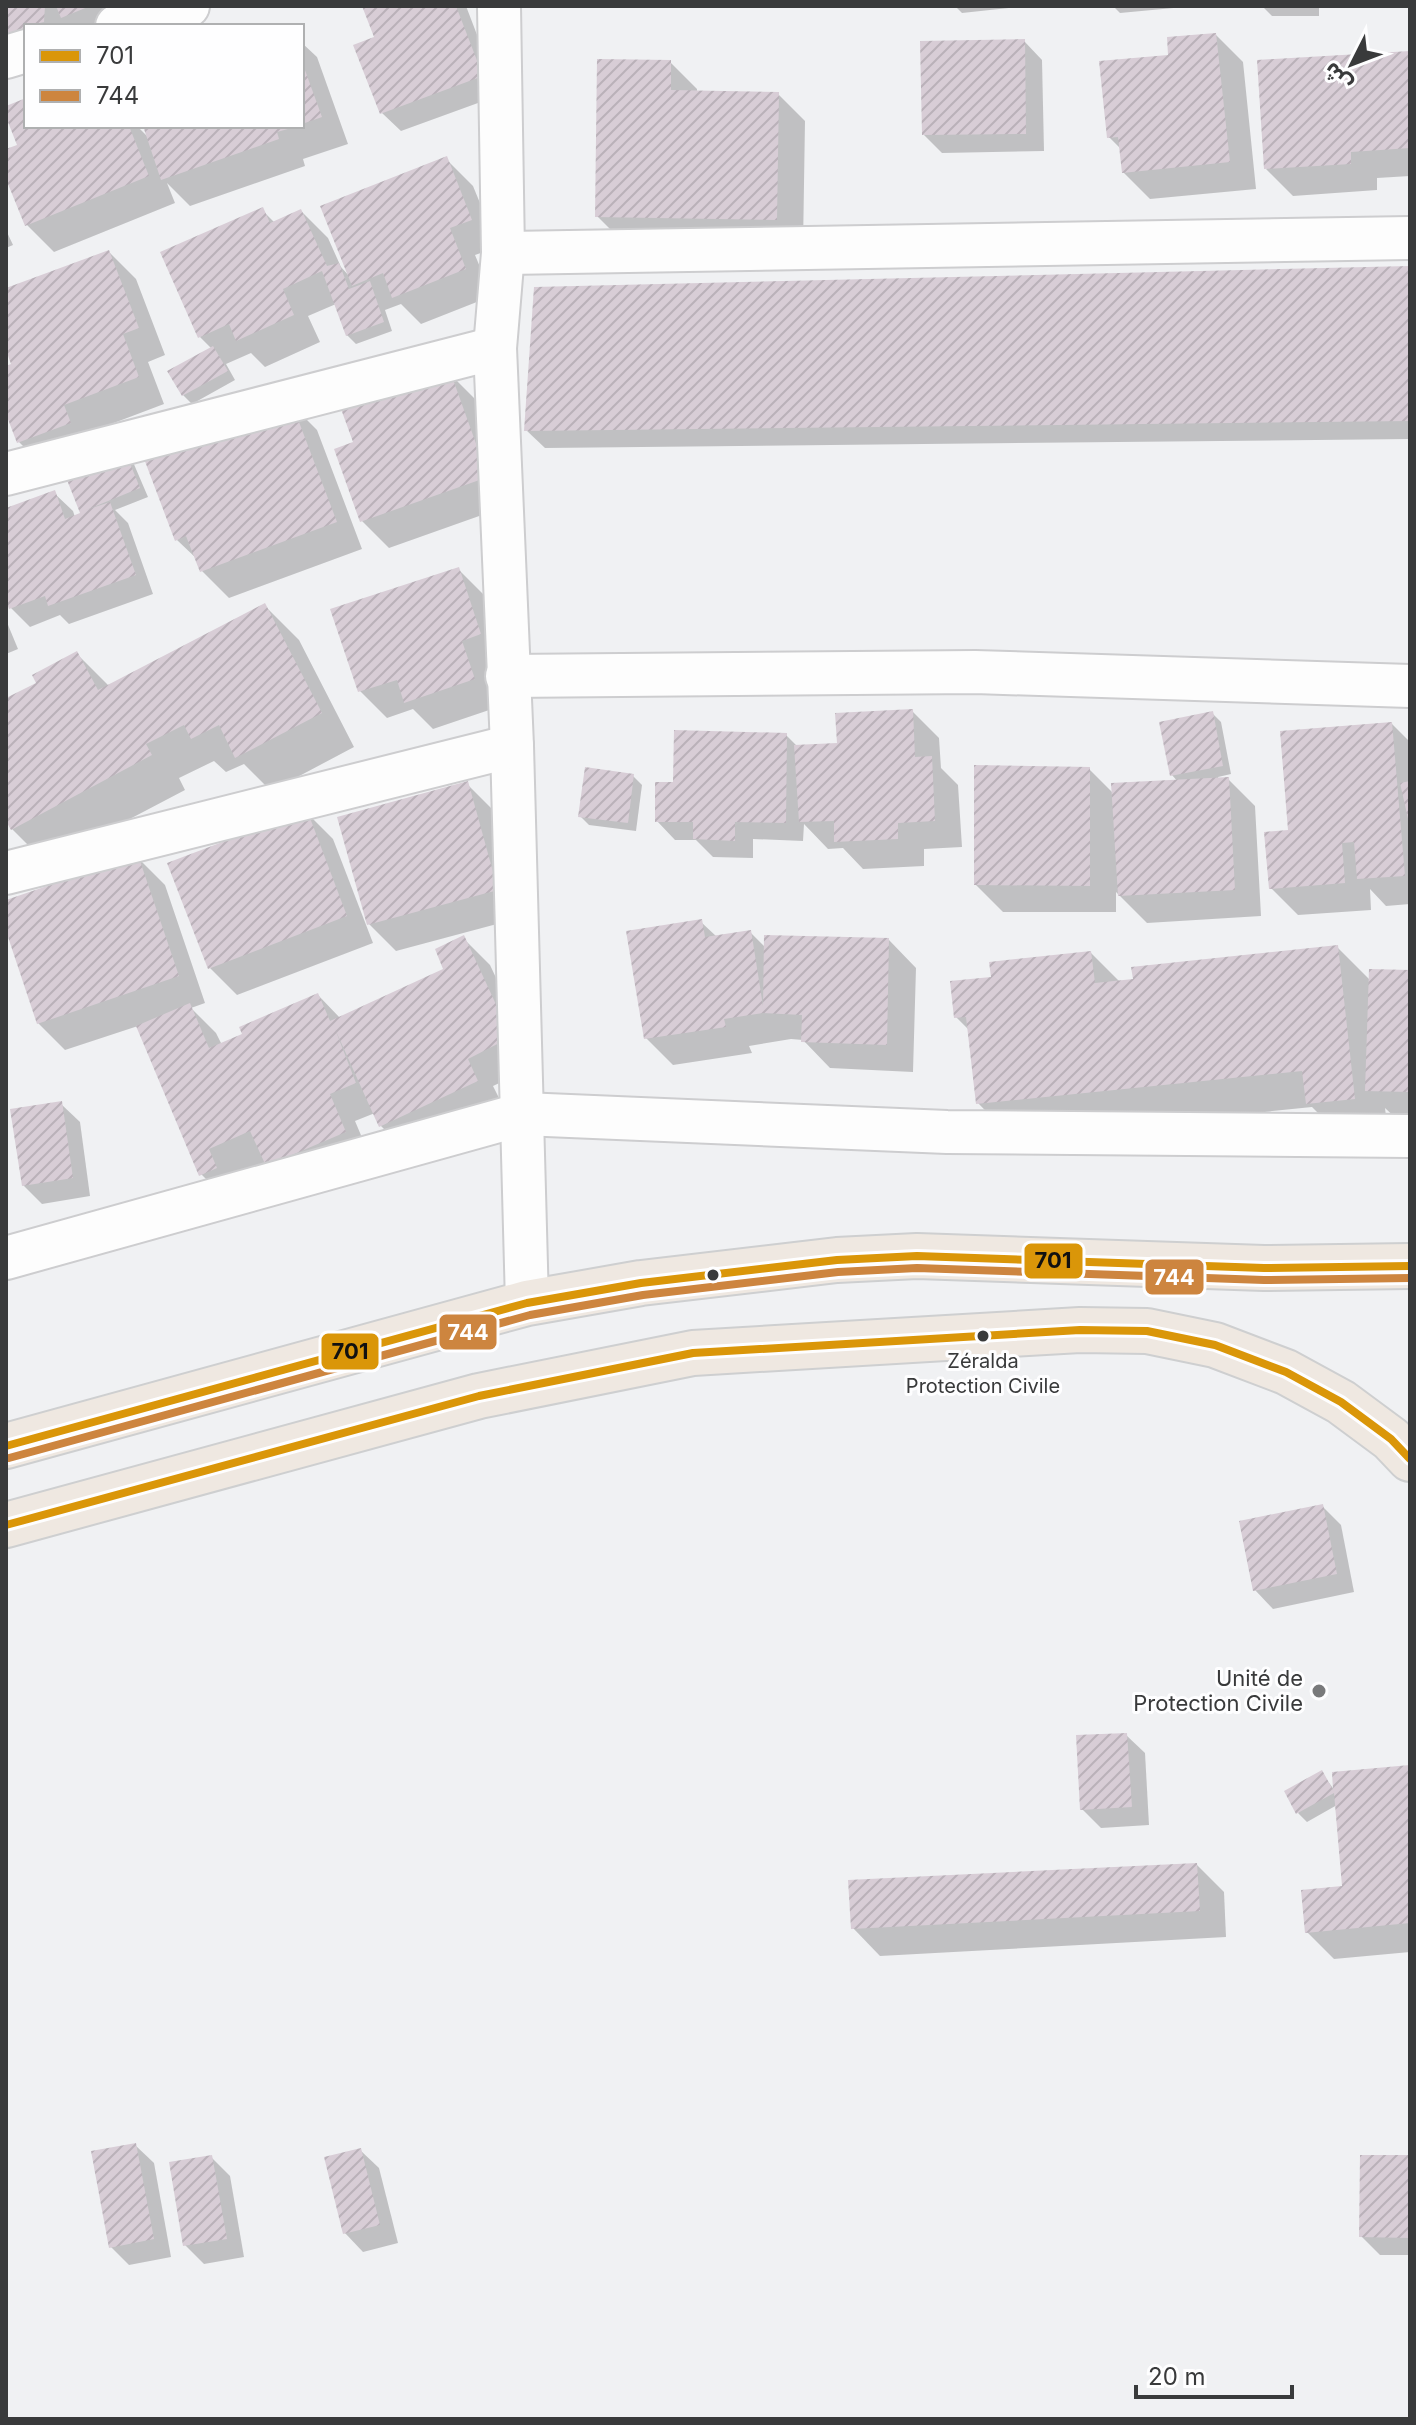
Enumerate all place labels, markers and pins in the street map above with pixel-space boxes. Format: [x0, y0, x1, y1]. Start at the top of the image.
unlabelled marker [705, 1267, 721, 1283]
marker: Zéralda Protection Civile [975, 1328, 991, 1344]
place label: Zéralda Protection Civile [906, 1349, 1060, 1398]
place label: Unité de Protection Civile [1133, 1665, 1303, 1716]
marker: Unité de Protection Civile [1310, 1682, 1328, 1700]

